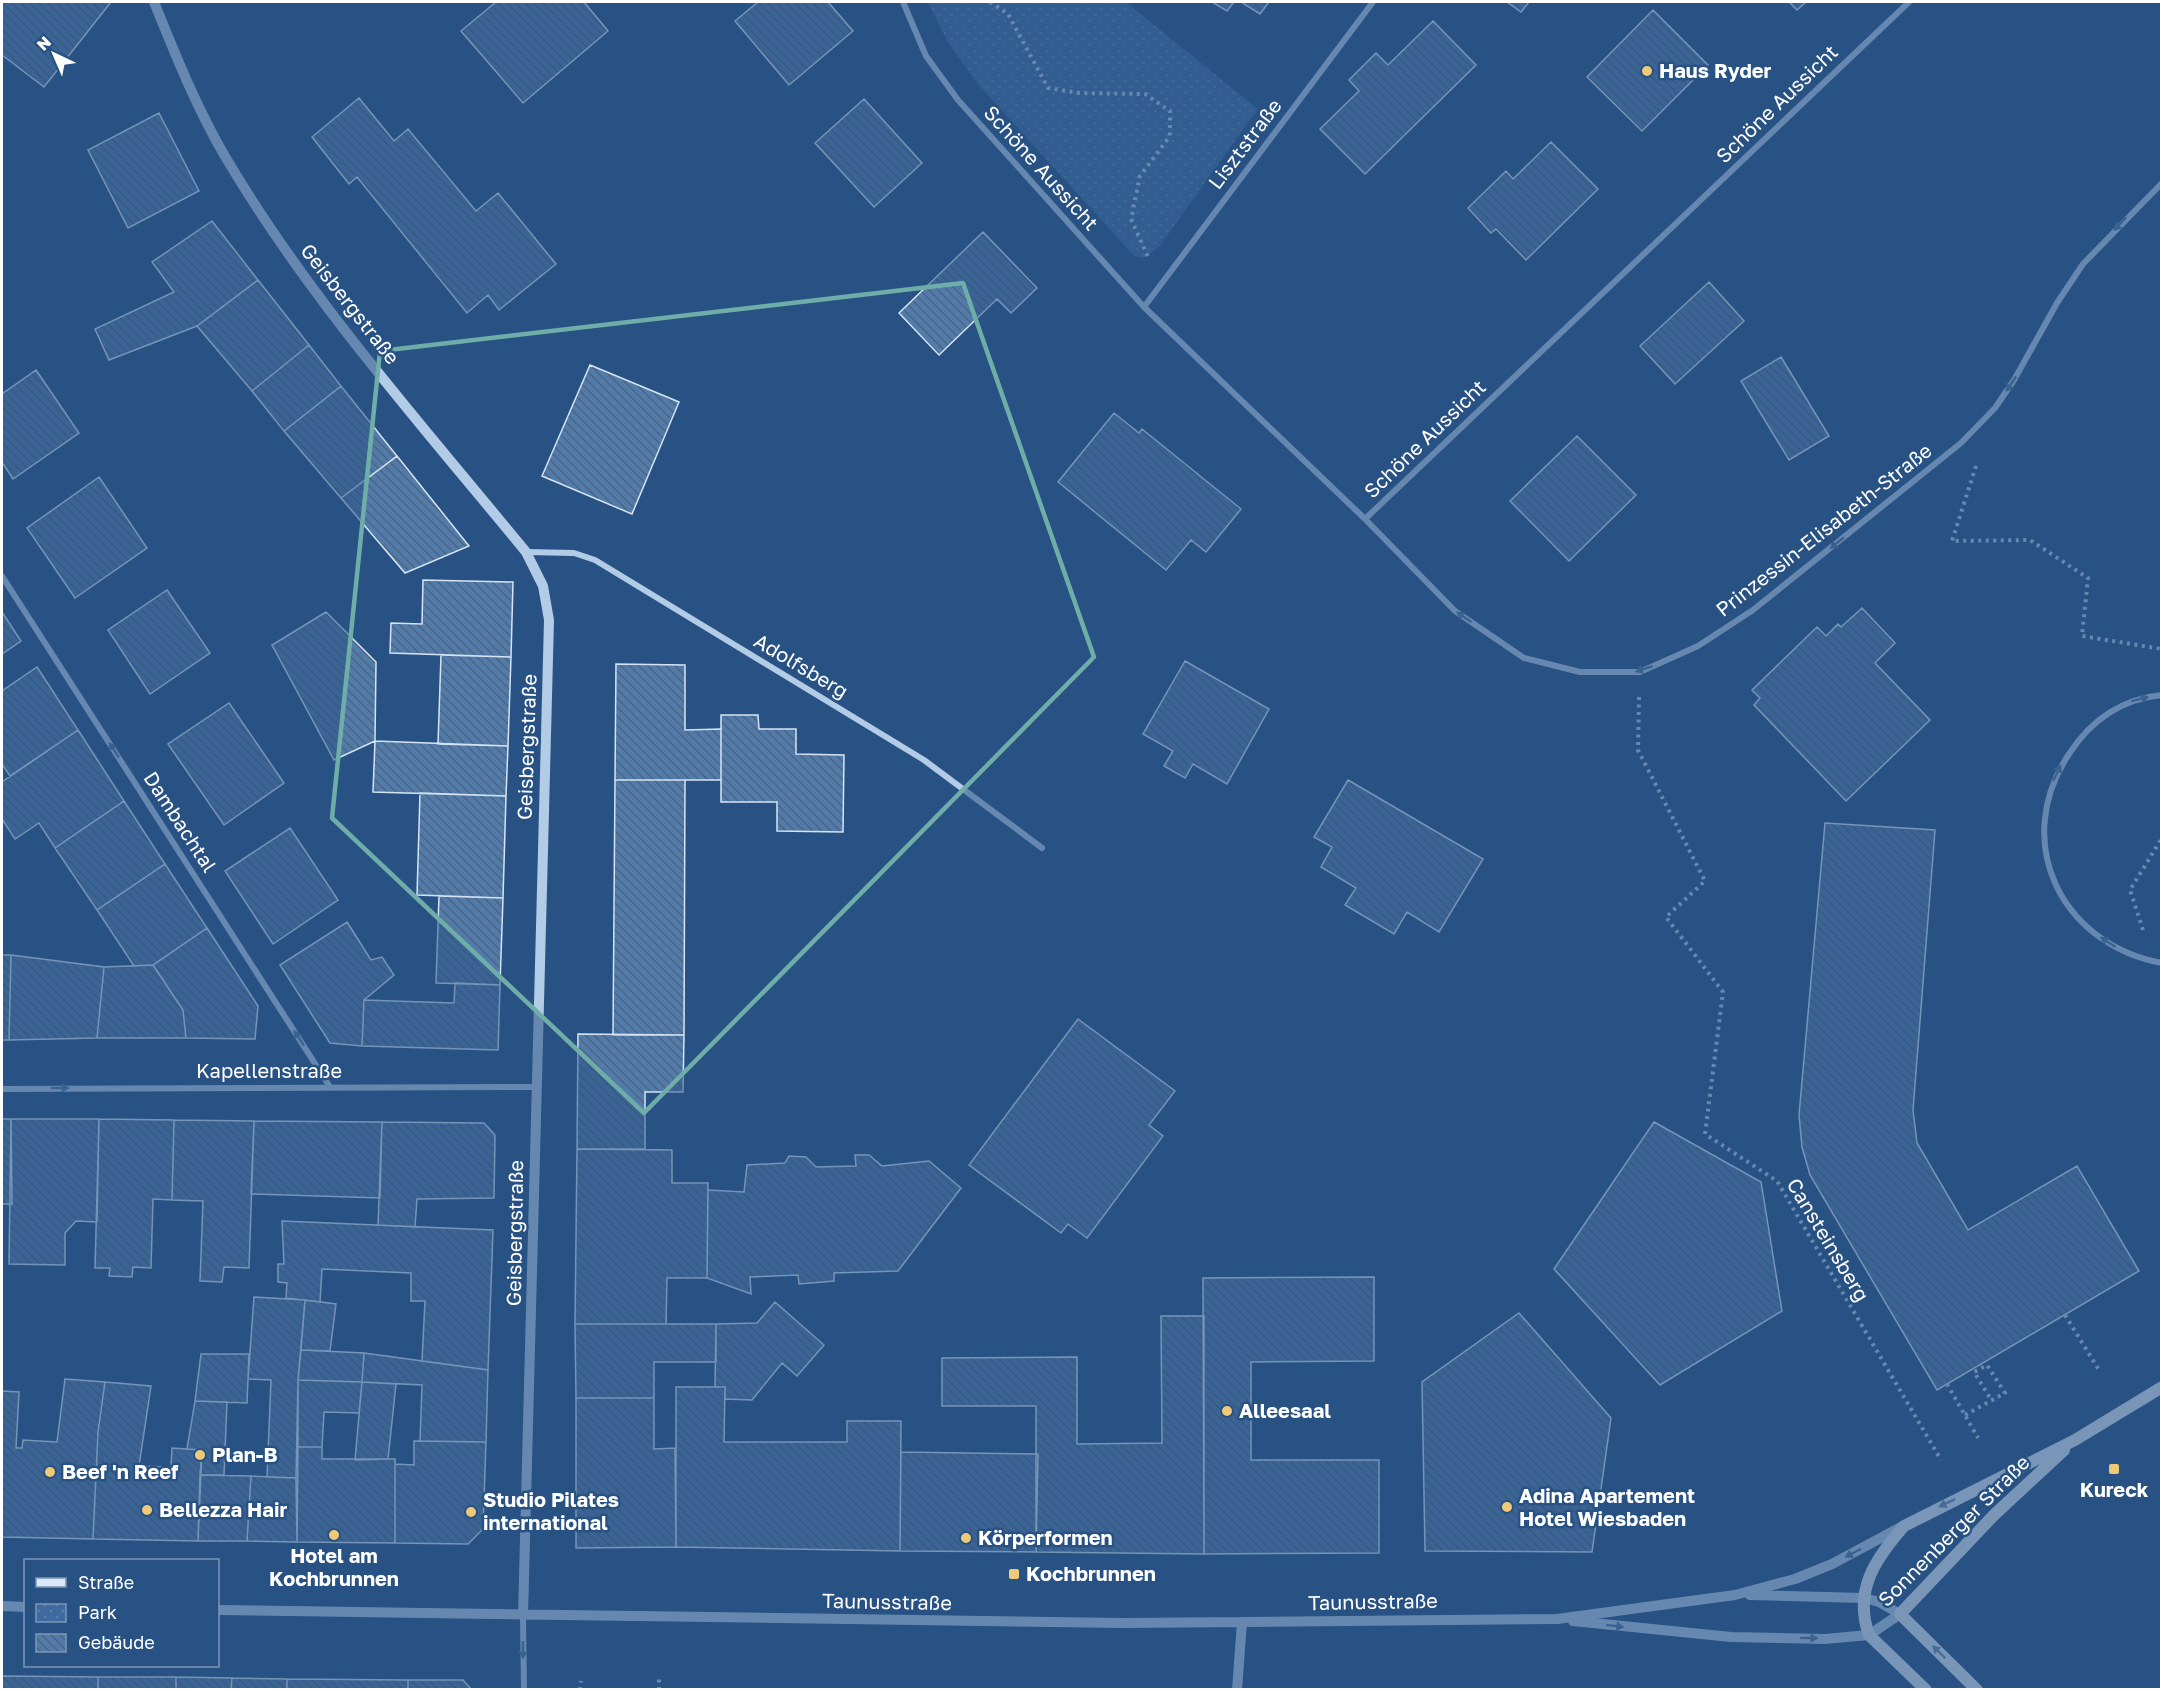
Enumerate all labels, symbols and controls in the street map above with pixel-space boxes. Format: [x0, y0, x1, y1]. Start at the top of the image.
north arrow [24, 24, 84, 84]
text: N [32, 32, 55, 55]
street label: Schöne Aussicht [1711, 39, 1842, 167]
place label: Haus Ryder [1659, 58, 1771, 82]
marker: Haus Ryder [1640, 64, 1654, 78]
street label: Lisztstraße [1203, 94, 1286, 193]
street label: Schöne Aussicht [979, 100, 1104, 235]
one-way arrow [2114, 216, 2127, 231]
street label: Geisbergstraße [296, 238, 405, 368]
street label: Schöne Aussicht [1359, 374, 1490, 502]
one-way arrow [2005, 376, 2017, 392]
street label: Prinzessin-Elisabeth-Straße [1711, 438, 1936, 621]
one-way arrow [1829, 537, 1844, 549]
one-way arrow [1456, 612, 1473, 623]
street label: Adolfsberg [750, 628, 853, 703]
one-way arrow [1635, 664, 1653, 674]
street label: Geisbergstraße [511, 674, 541, 820]
one-way arrow [2131, 693, 2149, 703]
one-way arrow [108, 742, 119, 758]
one-way arrow [2053, 764, 2062, 781]
street label: Dambachtal [139, 767, 222, 876]
one-way arrow [2100, 936, 2116, 947]
one-way arrow [293, 1030, 304, 1046]
street label: Kapellenstraße [196, 1058, 342, 1082]
one-way arrow [50, 1084, 69, 1093]
street label: Geisbergstraße [501, 1160, 527, 1306]
street label: Cansteinsberg [1783, 1174, 1875, 1305]
place label: Alleesaal [1239, 1398, 1331, 1422]
marker: Alleesaal [1220, 1404, 1234, 1418]
place label: Plan-B [212, 1442, 278, 1466]
marker: Plan-B [193, 1448, 207, 1462]
street label: Sonnenberger Straße [1873, 1450, 2034, 1611]
place label: Beef 'n Reef [62, 1459, 179, 1483]
marker: Kureck [2107, 1462, 2121, 1476]
marker: Beef 'n Reef [43, 1465, 57, 1479]
place label: Kureck [2080, 1477, 2149, 1501]
place label: Adina Apartement Hotel Wiesbaden [1519, 1483, 1695, 1530]
place label: Studio Pilates international [483, 1487, 619, 1534]
place label: Bellezza Hair [159, 1497, 287, 1521]
one-way arrow [1939, 1498, 1956, 1507]
marker: Adina Apartement Hotel Wiesbaden [1500, 1500, 1514, 1514]
marker: Bellezza Hair [140, 1503, 154, 1517]
marker: Studio Pilates international [464, 1505, 478, 1519]
place label: Körperformen [978, 1525, 1113, 1549]
marker: Hotel am Kochbrunnen [327, 1528, 341, 1542]
marker: Körperformen [959, 1531, 973, 1545]
place label: Hotel am Kochbrunnen [269, 1543, 399, 1590]
one-way arrow [1844, 1548, 1861, 1558]
legend [24, 1559, 219, 1667]
place label: Kochbrunnen [1026, 1561, 1156, 1585]
marker: Kochbrunnen [1007, 1567, 1021, 1581]
text: Straße [78, 1571, 134, 1593]
street label: Taunusstraße [822, 1588, 952, 1614]
street label: Taunusstraße [1308, 1588, 1438, 1614]
text: Park [78, 1601, 117, 1623]
one-way arrow [1605, 1621, 1624, 1631]
text: Gebäude [78, 1631, 155, 1653]
one-way arrow [1800, 1634, 1819, 1643]
one-way arrow [518, 1640, 528, 1659]
one-way arrow [1932, 1645, 1946, 1659]

